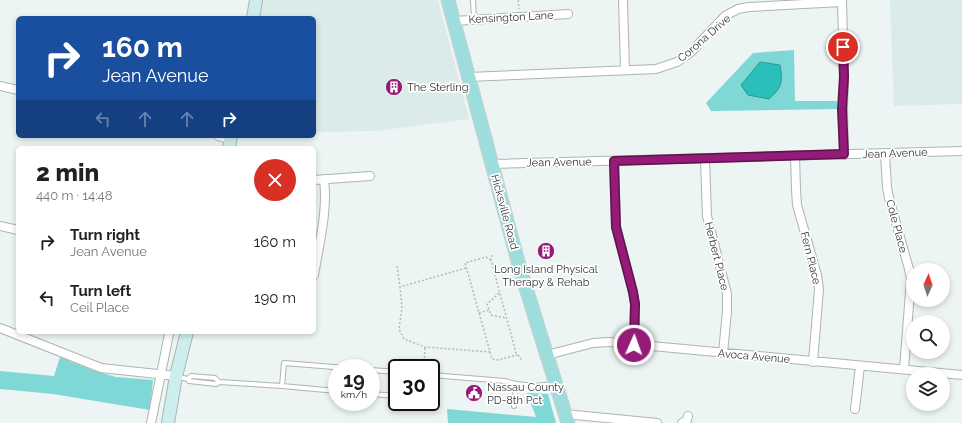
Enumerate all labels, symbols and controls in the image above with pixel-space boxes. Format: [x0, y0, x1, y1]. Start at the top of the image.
street label: Kensington Lane [468, 9, 554, 26]
street label: Corona Drive [675, 12, 734, 65]
pin [826, 30, 860, 64]
text: 160 m [102, 31, 183, 64]
icon: right [36, 32, 88, 84]
icon: arrive [832, 36, 854, 58]
text: Jean Avenue [102, 65, 209, 86]
building icon: The Sterling [384, 77, 404, 97]
place label: The Sterling [407, 81, 468, 94]
icon: left [92, 108, 114, 130]
icon: ahead [134, 108, 156, 130]
icon: ahead [176, 108, 198, 130]
icon: right [218, 108, 240, 130]
street label: Jean Avenue [862, 146, 928, 161]
street label: Jean Avenue [526, 155, 592, 170]
text: 2 min [36, 158, 99, 187]
button: close [254, 159, 296, 201]
street label: Hicksville Road [488, 173, 521, 251]
text: 440 m · 14:48 [36, 188, 112, 203]
street label: Cole Place [883, 198, 910, 255]
street label: Herbert Place [702, 220, 731, 292]
text: Turn right [70, 226, 140, 244]
street label: Fern Place [798, 230, 823, 286]
icon: right [36, 231, 58, 253]
text: 160 m [254, 233, 296, 251]
building icon: Long Island Physical Therapy & Rehab [536, 241, 556, 261]
text: Jean Avenue [70, 244, 147, 259]
place label: Long Island Physical Therapy & Rehab [494, 263, 598, 289]
north arrow [906, 263, 950, 307]
map controls [906, 263, 950, 411]
text: Turn left [70, 282, 131, 300]
icon: left [36, 287, 58, 309]
text: 190 m [254, 289, 296, 307]
text: Ceil Place [70, 300, 129, 315]
button: search [906, 315, 950, 359]
position arrow [613, 324, 655, 366]
street label: Avoca Avenue [717, 347, 791, 366]
speed limit sign: 30 [388, 359, 440, 411]
button: layers [906, 367, 950, 411]
text: 19 [343, 368, 365, 392]
place label: Nassau County PD-8th Pct [487, 381, 564, 407]
public building icon: Nassau County PD-8th Pct [464, 383, 484, 403]
text: km/h [341, 389, 367, 400]

